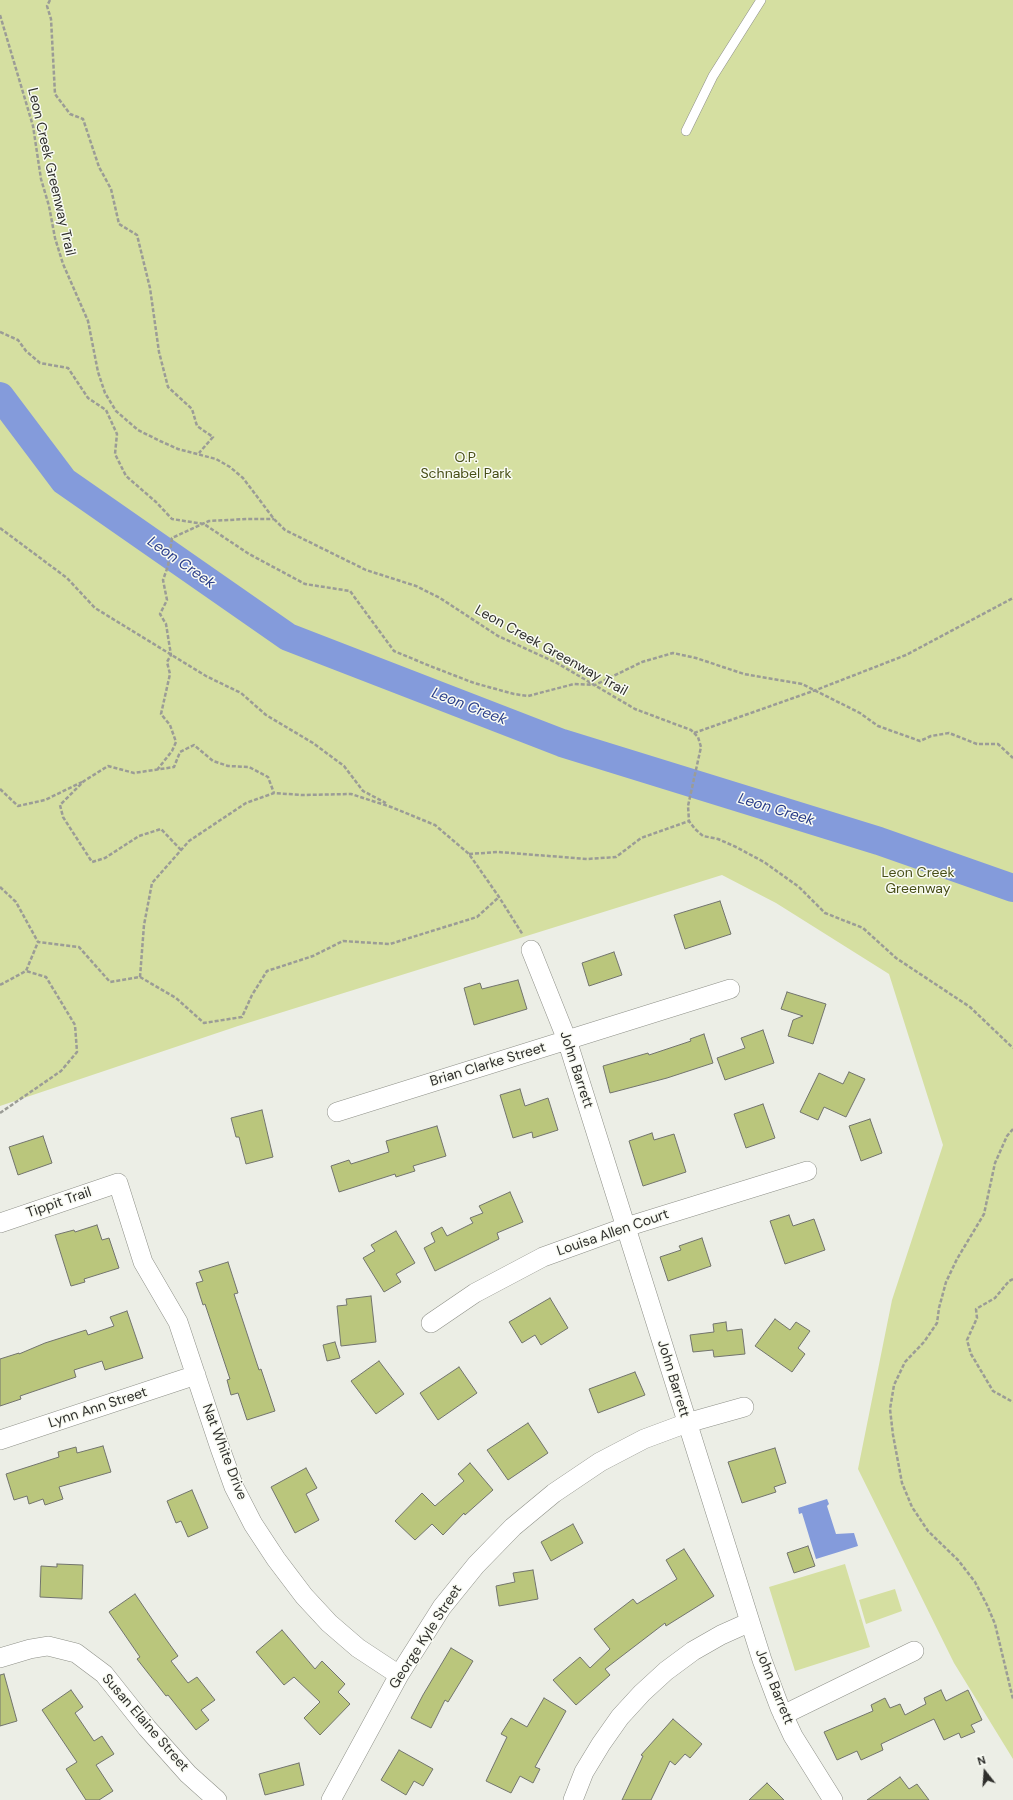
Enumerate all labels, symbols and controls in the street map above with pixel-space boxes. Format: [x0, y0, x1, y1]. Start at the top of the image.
street label: Leon Creek Greenway Trail [23, 86, 79, 258]
park label: O.P. Schnabel Park [420, 450, 512, 482]
water label: Leon Creek [144, 533, 218, 593]
street label: Leon Creek Greenway Trail [472, 602, 630, 700]
water label: Leon Creek [429, 684, 509, 730]
water label: Leon Creek [736, 790, 816, 830]
park label: Leon Creek Greenway [881, 865, 955, 898]
street label: John Barrett [556, 1029, 596, 1111]
street label: Brian Clarke Street [428, 1039, 548, 1091]
street label: Tippit Trail [24, 1184, 94, 1222]
street label: Louisa Allen Court [555, 1206, 671, 1260]
street label: John Barrett [653, 1338, 693, 1420]
street label: Lynn Ann Street [46, 1384, 150, 1432]
street label: Nat White Drive [198, 1402, 250, 1502]
street label: George Kyle Street [386, 1582, 466, 1692]
street label: John Barrett [751, 1647, 797, 1727]
street label: Susan Elaine Street [98, 1671, 192, 1775]
north arrow [965, 1752, 1005, 1792]
text: N [976, 1753, 987, 1768]

